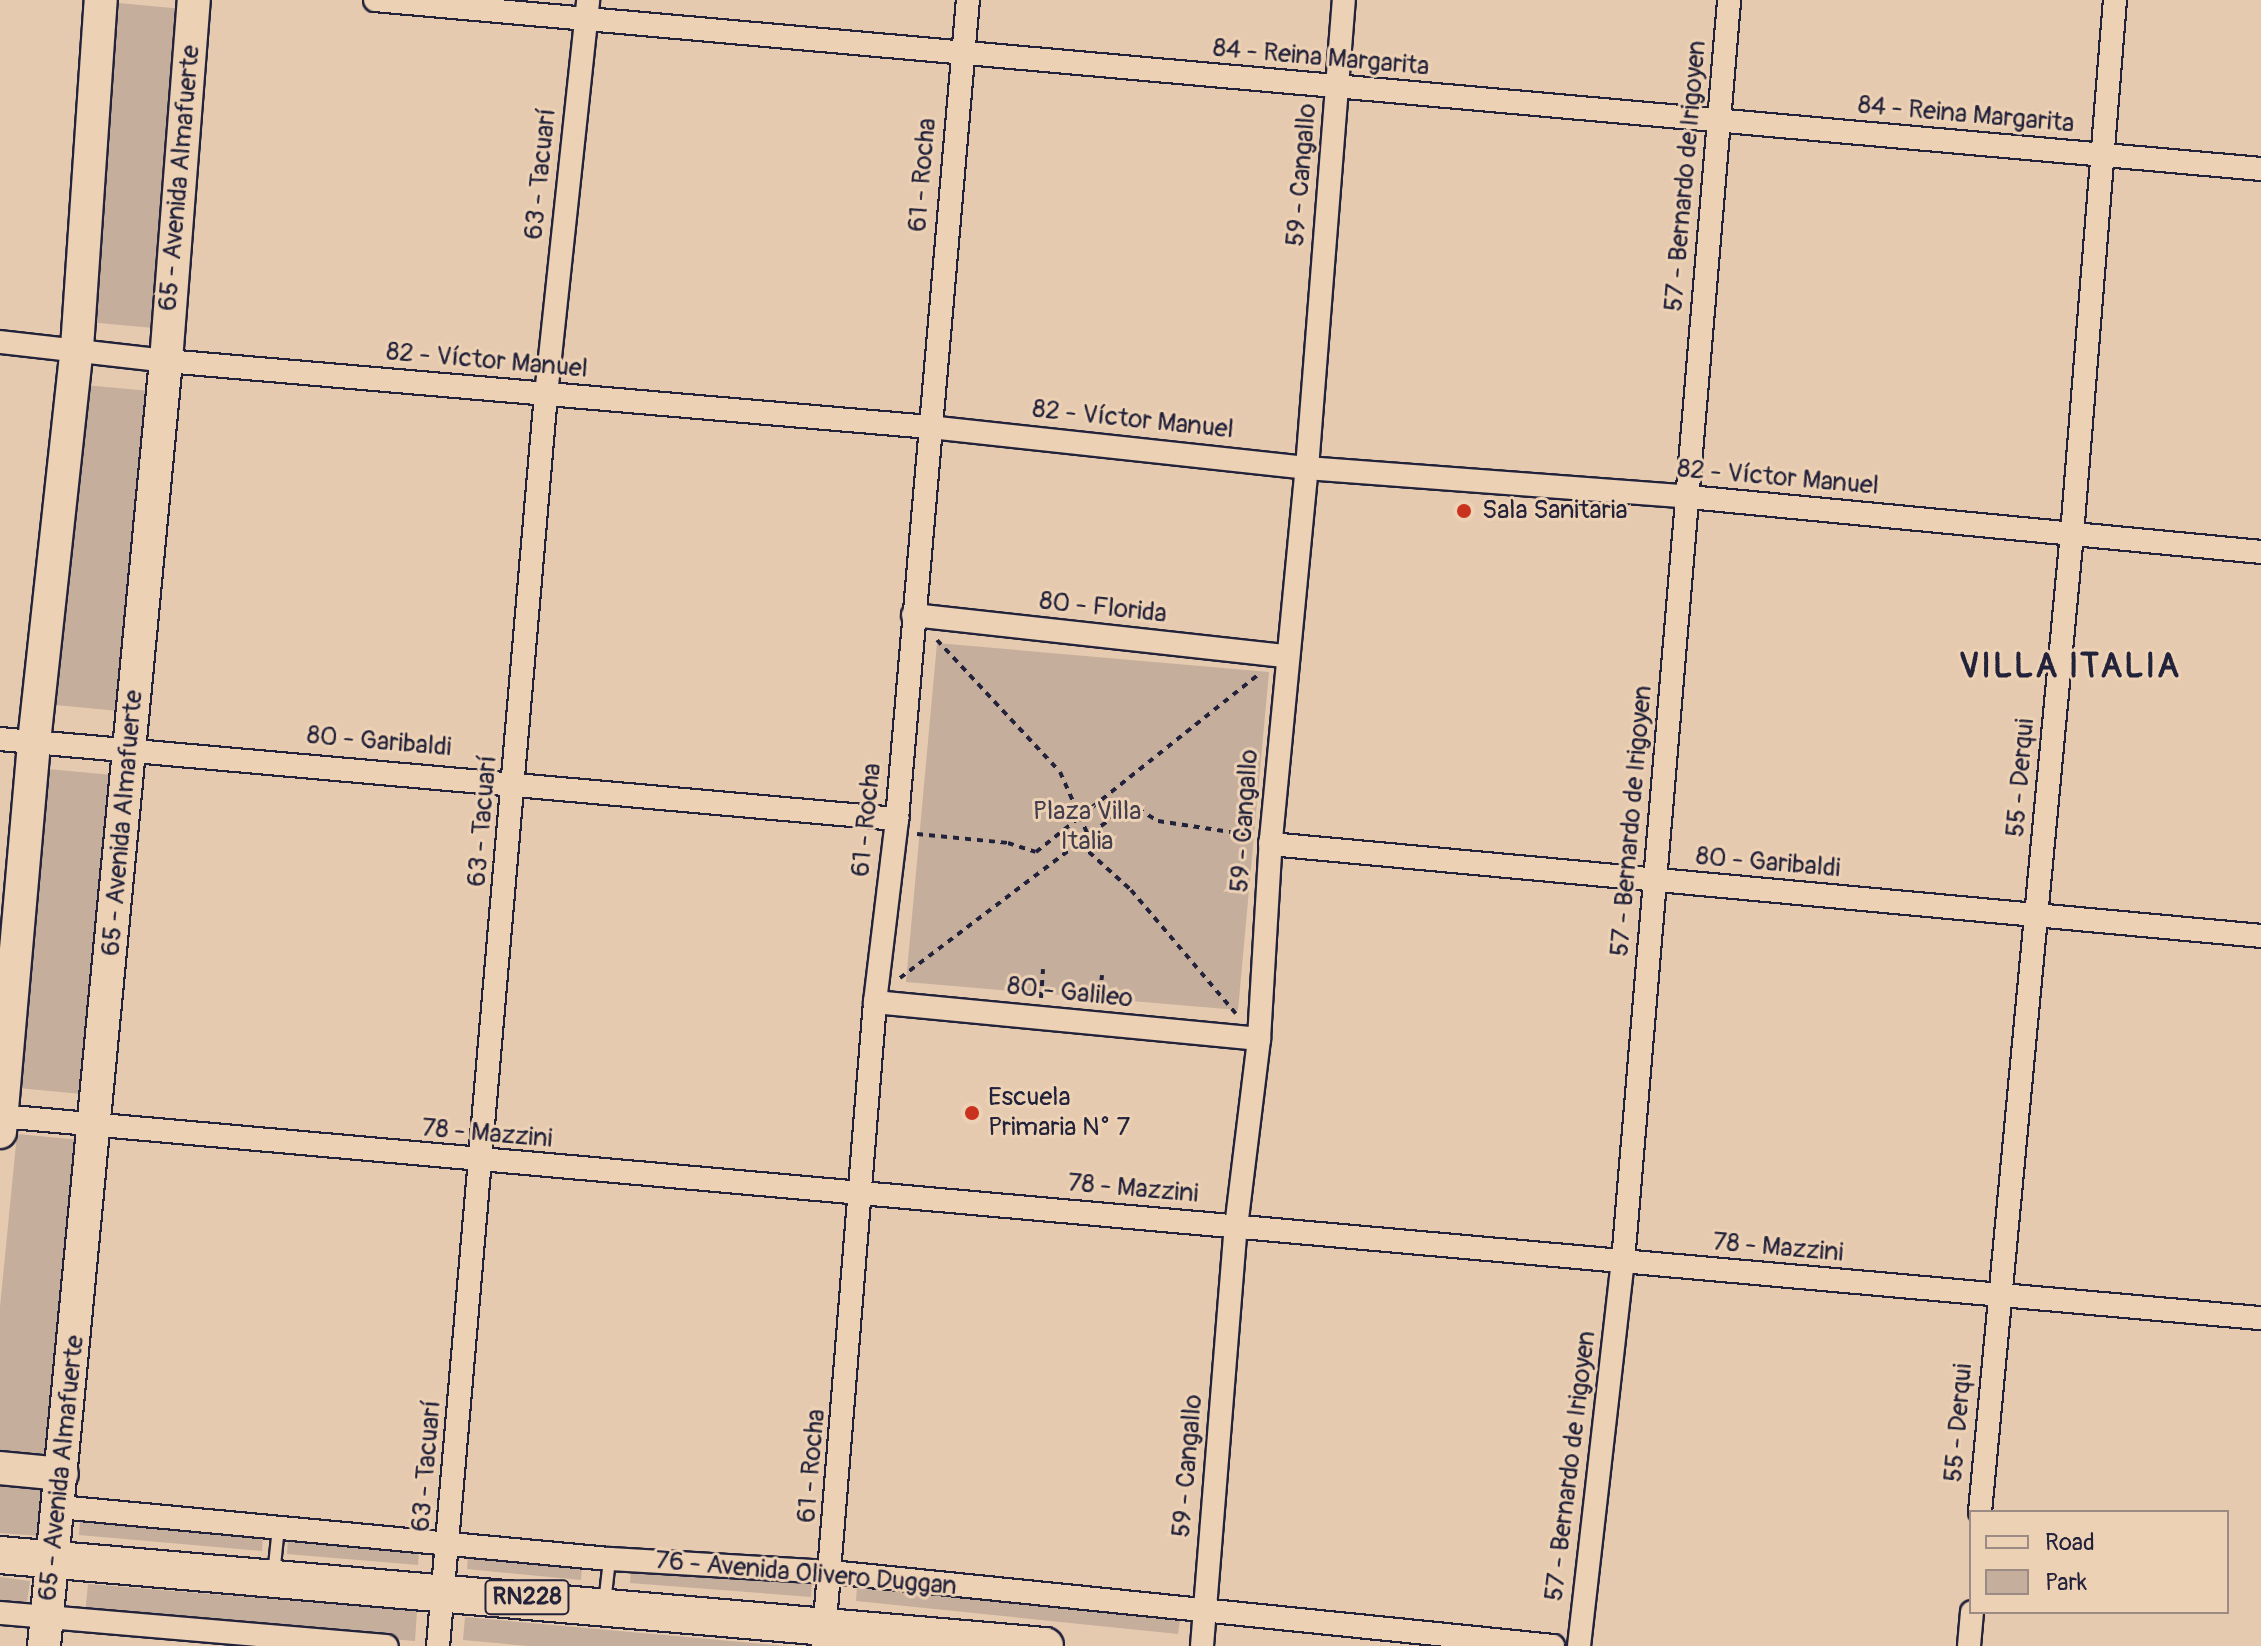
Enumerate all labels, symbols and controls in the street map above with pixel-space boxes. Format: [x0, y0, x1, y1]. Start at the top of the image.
street label: 84 - Reina Margarita [1212, 33, 1430, 83]
street label: 57 - Bernardo de Irigoyen [1659, 39, 1713, 313]
street label: 65 - Avenida Almafuerte [153, 44, 207, 312]
street label: 84 - Reina Margarita [1857, 90, 2075, 140]
street label: 59 - Cangallo [1280, 102, 1324, 248]
street label: 63 - Tacuarí [519, 107, 563, 241]
street label: 61 - Rocha [902, 117, 944, 233]
street label: 82 - Víctor Manuel [385, 337, 589, 385]
street label: 82 - Víctor Manuel [1031, 394, 1235, 446]
street label: 82 - Víctor Manuel [1676, 454, 1880, 502]
place label: Sala Sanitaria [1482, 495, 1628, 527]
marker: Sala Sanitaria [1453, 500, 1475, 522]
street label: 80 - Florida [1038, 586, 1168, 630]
district label: VILLA ITALIA [1959, 647, 2181, 687]
street label: 57 - Bernardo de Irigoyen [1605, 684, 1659, 958]
street label: 65 - Avenida Almafuerte [96, 689, 150, 957]
street label: 55 - Derqui [2000, 717, 2042, 839]
street label: 80 - Garibaldi [305, 720, 453, 764]
street label: 59 - Cangallo [1224, 748, 1266, 894]
street label: 63 - Tacuarí [462, 754, 504, 888]
street label: 61 - Rocha [846, 762, 888, 878]
park label: Plaza Villa Italia [1033, 796, 1141, 858]
street label: 80 - Garibaldi [1694, 841, 1842, 885]
street label: 80 - Galileo [1006, 971, 1134, 1015]
place label: Escuela Primaria N° 7 [988, 1082, 1130, 1144]
marker: Escuela Primaria N° 7 [963, 1104, 981, 1122]
street label: 78 - Mazzini [420, 1113, 554, 1155]
street label: 78 - Mazzini [1066, 1168, 1200, 1210]
street label: 78 - Mazzini [1711, 1227, 1845, 1269]
street label: 57 - Bernardo de Irigoyen [1539, 1329, 1603, 1603]
street label: 65 - Avenida Almafuerte [33, 1334, 91, 1602]
street label: 55 - Derqui [1938, 1362, 1980, 1484]
street label: 59 - Cangallo [1166, 1393, 1210, 1539]
street label: 63 - Tacuarí [406, 1399, 448, 1533]
street label: 61 - Rocha [791, 1408, 833, 1524]
legend [1969, 1510, 2229, 1614]
text: Road [2045, 1528, 2095, 1557]
street label: 76 - Avenida Olivero Duggan [654, 1545, 958, 1603]
text: Park [2045, 1568, 2087, 1597]
road number: RN228 [483, 1577, 571, 1617]

